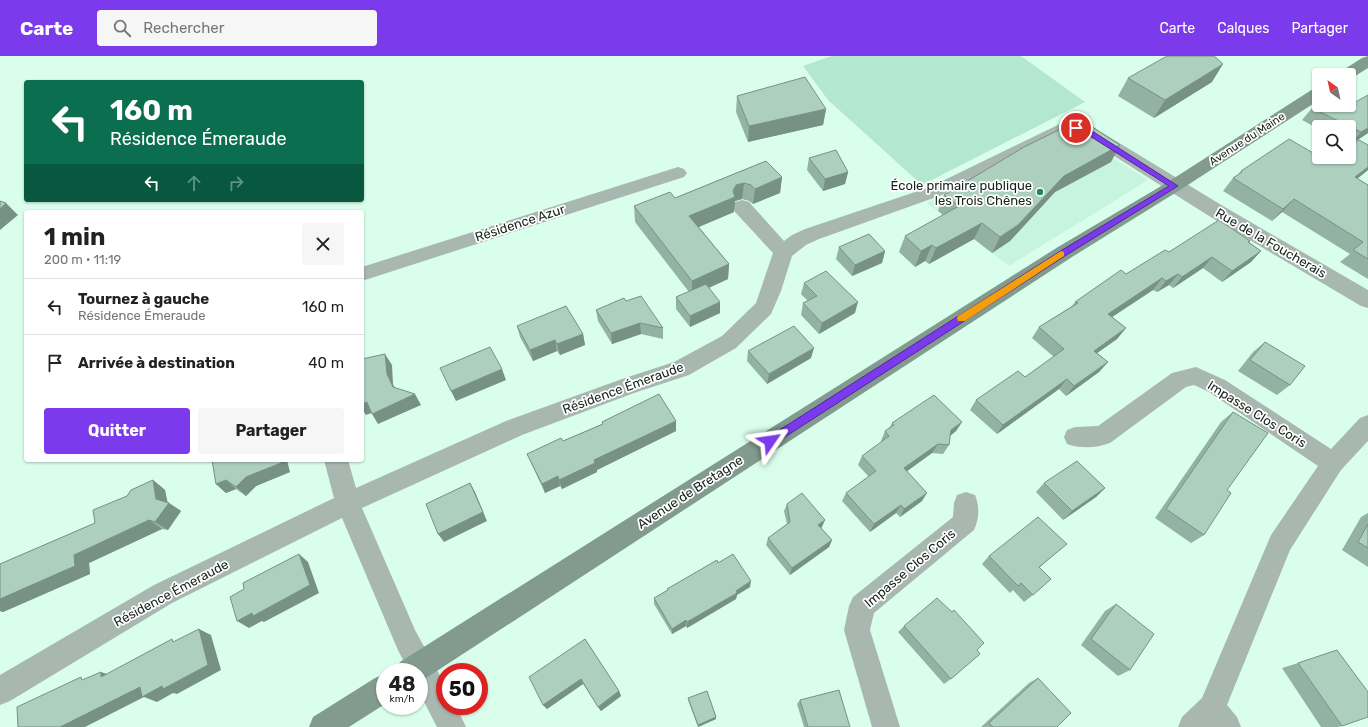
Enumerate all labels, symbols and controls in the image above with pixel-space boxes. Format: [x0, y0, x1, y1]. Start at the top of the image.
search box [97, 10, 377, 46]
text: Carte [20, 17, 73, 40]
icon: search [111, 17, 133, 39]
text: Rechercher [143, 19, 224, 37]
text: Carte [1159, 20, 1195, 37]
text: Calques [1217, 20, 1269, 37]
text: Partager [1291, 20, 1348, 37]
north arrow [1312, 68, 1356, 112]
map controls [1312, 68, 1356, 164]
text: 160 m [110, 94, 193, 127]
icon: left [44, 96, 96, 148]
street label: Avenue du Maine [1207, 110, 1287, 168]
pin [1059, 111, 1093, 145]
icon: arrive [1065, 117, 1087, 139]
button: search [1312, 120, 1356, 164]
text: Résidence Émeraude [110, 128, 287, 150]
icon: left [141, 172, 163, 194]
icon: ahead [183, 172, 205, 194]
icon: right [225, 172, 247, 194]
place label: École primaire publique les Trois Chênes [890, 178, 1032, 208]
marker: École primaire publique les Trois Chênes [1035, 187, 1045, 197]
street label: Résidence Azur [473, 201, 567, 245]
street label: Rue de la Foucherais [1213, 205, 1329, 281]
text: 1 min [44, 223, 105, 251]
button: close [302, 223, 344, 265]
text: 200 m · 11:19 [44, 252, 121, 267]
text: Tournez à gauche [78, 290, 209, 308]
icon: left [44, 296, 66, 318]
text: 160 m [302, 298, 344, 316]
text: Résidence Émeraude [78, 308, 206, 323]
icon: arrive [44, 352, 66, 374]
text: Arrivée à destination [78, 354, 235, 372]
text: 40 m [308, 354, 344, 372]
street label: Résidence Émeraude [560, 359, 686, 417]
street label: Impasse Clos Coris [1205, 378, 1309, 451]
button: Quitter [44, 408, 190, 454]
button: Partager [198, 408, 344, 454]
position arrow [749, 420, 791, 462]
street label: Avenue de Bretagne [634, 452, 746, 533]
street label: Impasse Clos Coris [862, 525, 959, 610]
street label: Résidence Émeraude [111, 556, 231, 630]
speed limit sign: 50 [436, 663, 488, 715]
text: 48 [388, 672, 416, 696]
text: km/h [390, 693, 414, 705]

